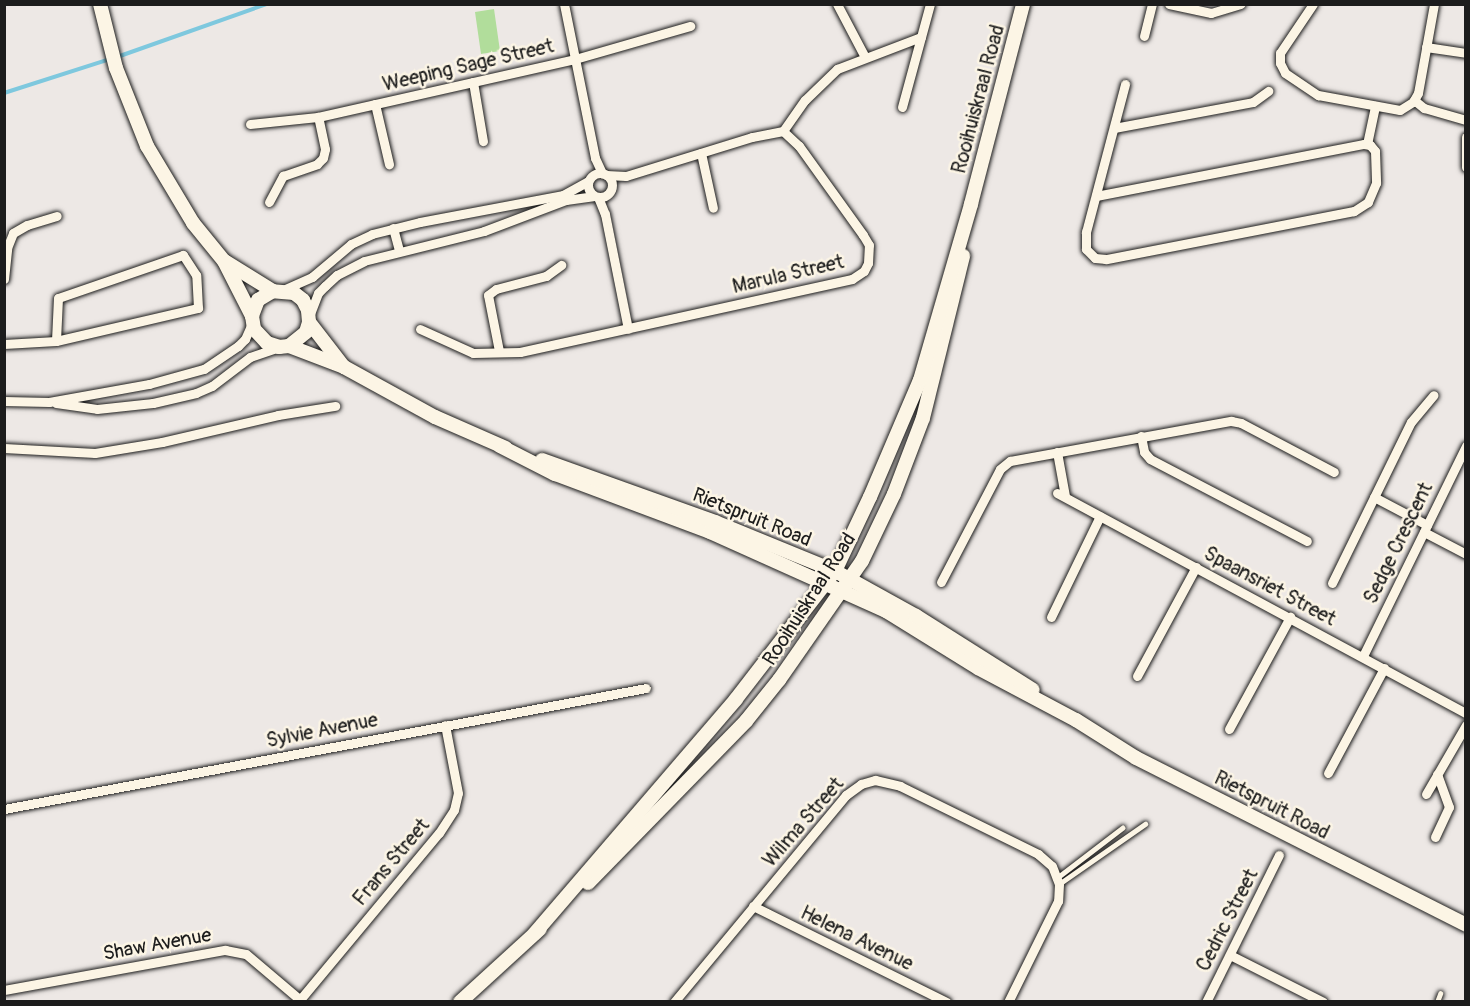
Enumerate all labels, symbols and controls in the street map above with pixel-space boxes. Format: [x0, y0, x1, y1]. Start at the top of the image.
street label: Rooihuiskraal Road [947, 22, 1009, 176]
street label: Weeping Sage Street [380, 34, 556, 96]
street label: Marula Street [730, 250, 846, 298]
street label: Sedge Crescent [1358, 478, 1438, 608]
street label: Rietspruit Road [689, 482, 815, 552]
street label: Rooihuiskraal Road [757, 528, 861, 670]
street label: Spaansriet Street [1200, 541, 1340, 631]
street label: Sylvie Avenue [264, 707, 380, 753]
street label: Rietspruit Road [1210, 766, 1334, 844]
street label: Wilma Street [758, 772, 848, 872]
street label: Frans Street [348, 814, 434, 910]
street label: Cedric Street [1191, 865, 1263, 975]
street label: Helena Avenue [797, 900, 917, 976]
street label: Shaw Avenue [101, 923, 213, 965]

